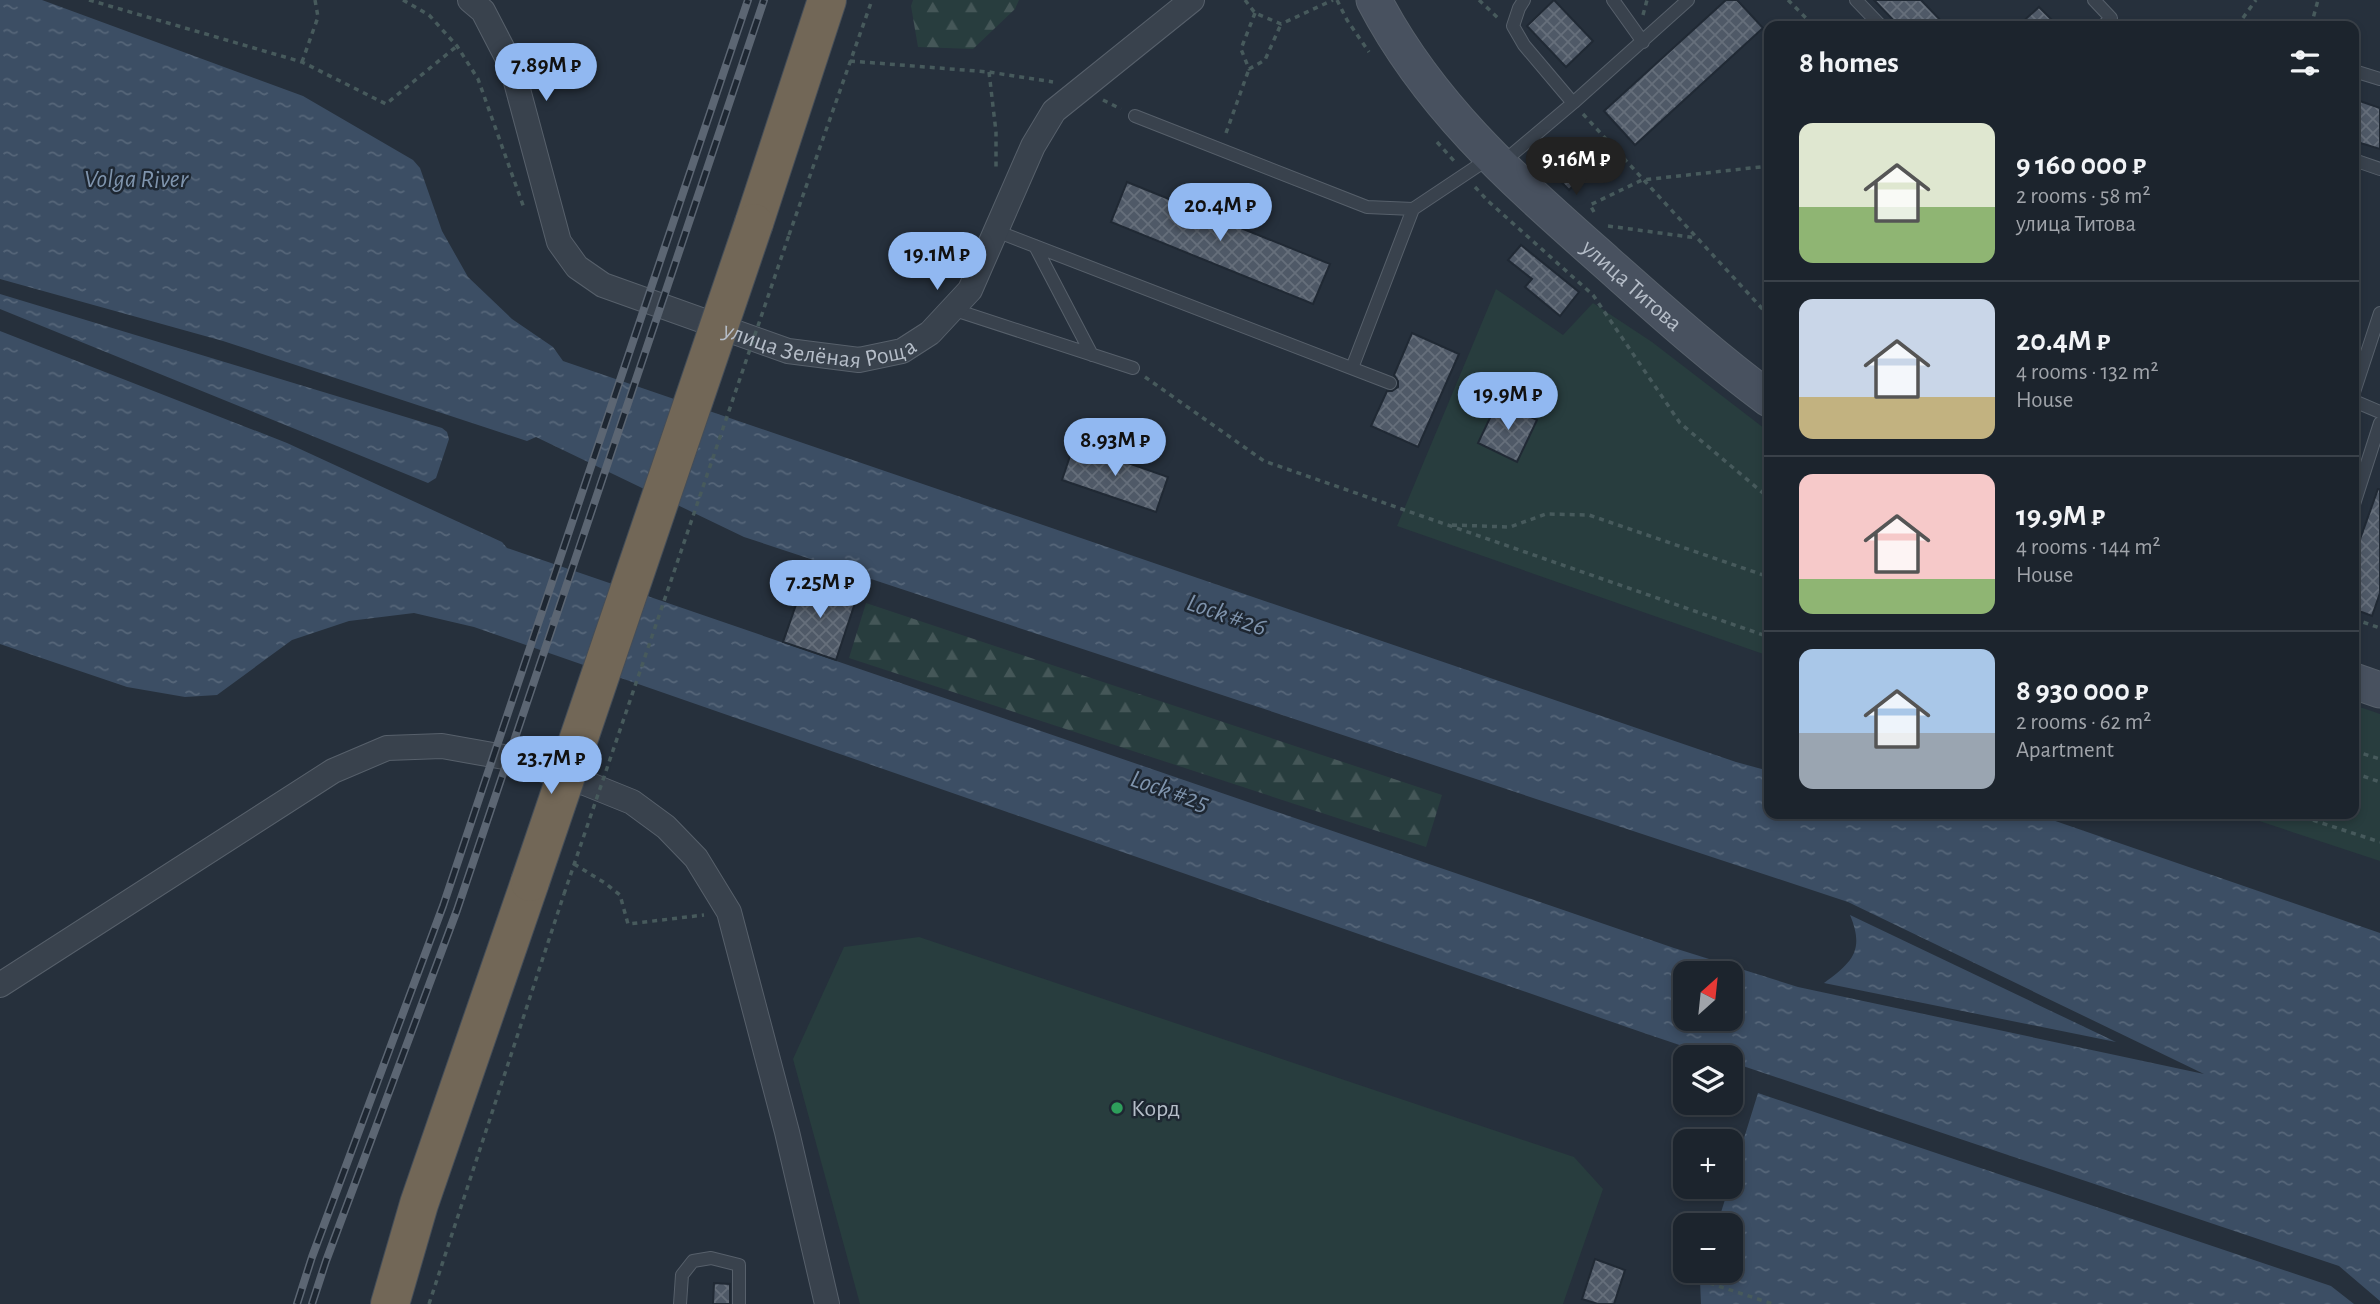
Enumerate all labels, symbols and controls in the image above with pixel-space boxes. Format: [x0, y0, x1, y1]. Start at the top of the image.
pin: 7.89M ₽ [481, 43, 611, 103]
icon: filters [2286, 44, 2324, 82]
text: 8 homes [1799, 48, 1899, 78]
text: 7.89M ₽ [511, 54, 581, 77]
pin: 9.16M ₽ [1511, 138, 1641, 197]
text: 9.16M ₽ [1542, 148, 1610, 171]
text: 9 160 000 ₽ [2016, 150, 2146, 180]
icon: home [1855, 151, 1939, 235]
water label: Volga River [84, 166, 190, 192]
pin: 20.4M ₽ [1155, 184, 1285, 243]
text: 2 rooms · 58 m² [2016, 185, 2151, 208]
text: 20.4M ₽ [1184, 194, 1256, 217]
text: улица Титова [2016, 213, 2136, 236]
pin: 19.1M ₽ [872, 232, 1002, 292]
street label: улица Титова [1576, 235, 1686, 336]
text: 19.1M ₽ [904, 243, 970, 266]
street label: улица Зелёная Роща [719, 318, 921, 373]
text: 20.4M ₽ [2016, 326, 2110, 356]
icon: home [1855, 327, 1939, 411]
text: 4 rooms · 132 m² [2016, 361, 2158, 384]
pin: 19.9M ₽ [1443, 372, 1573, 432]
text: 19.9M ₽ [1474, 383, 1542, 406]
text: House [2016, 389, 2073, 412]
pin: 8.93M ₽ [1050, 419, 1180, 478]
text: 8.93M ₽ [1080, 429, 1150, 452]
text: 19.9M ₽ [2016, 501, 2105, 531]
icon: home [1855, 502, 1939, 586]
text: 4 rooms · 144 m² [2016, 536, 2161, 559]
pin: 7.25M ₽ [755, 560, 885, 620]
text: House [2016, 564, 2073, 587]
text: 7.25M ₽ [786, 571, 854, 594]
water label: Lock #26 [1183, 589, 1270, 641]
text: 8 930 000 ₽ [2016, 676, 2148, 706]
icon: home [1855, 677, 1939, 761]
text: 2 rooms · 62 m² [2016, 711, 2151, 734]
pin: 23.7M ₽ [486, 736, 616, 796]
text: Apartment [2016, 739, 2114, 762]
text: 23.7M ₽ [517, 747, 585, 770]
water label: Lock #25 [1127, 765, 1213, 817]
north arrow [1673, 961, 1743, 1031]
map controls [1673, 961, 1743, 1283]
button: layers [1673, 1045, 1743, 1115]
place label: Корд [1131, 1097, 1180, 1121]
marker: Корд [1109, 1100, 1125, 1116]
button: + [1673, 1129, 1743, 1199]
button: − [1673, 1213, 1743, 1283]

